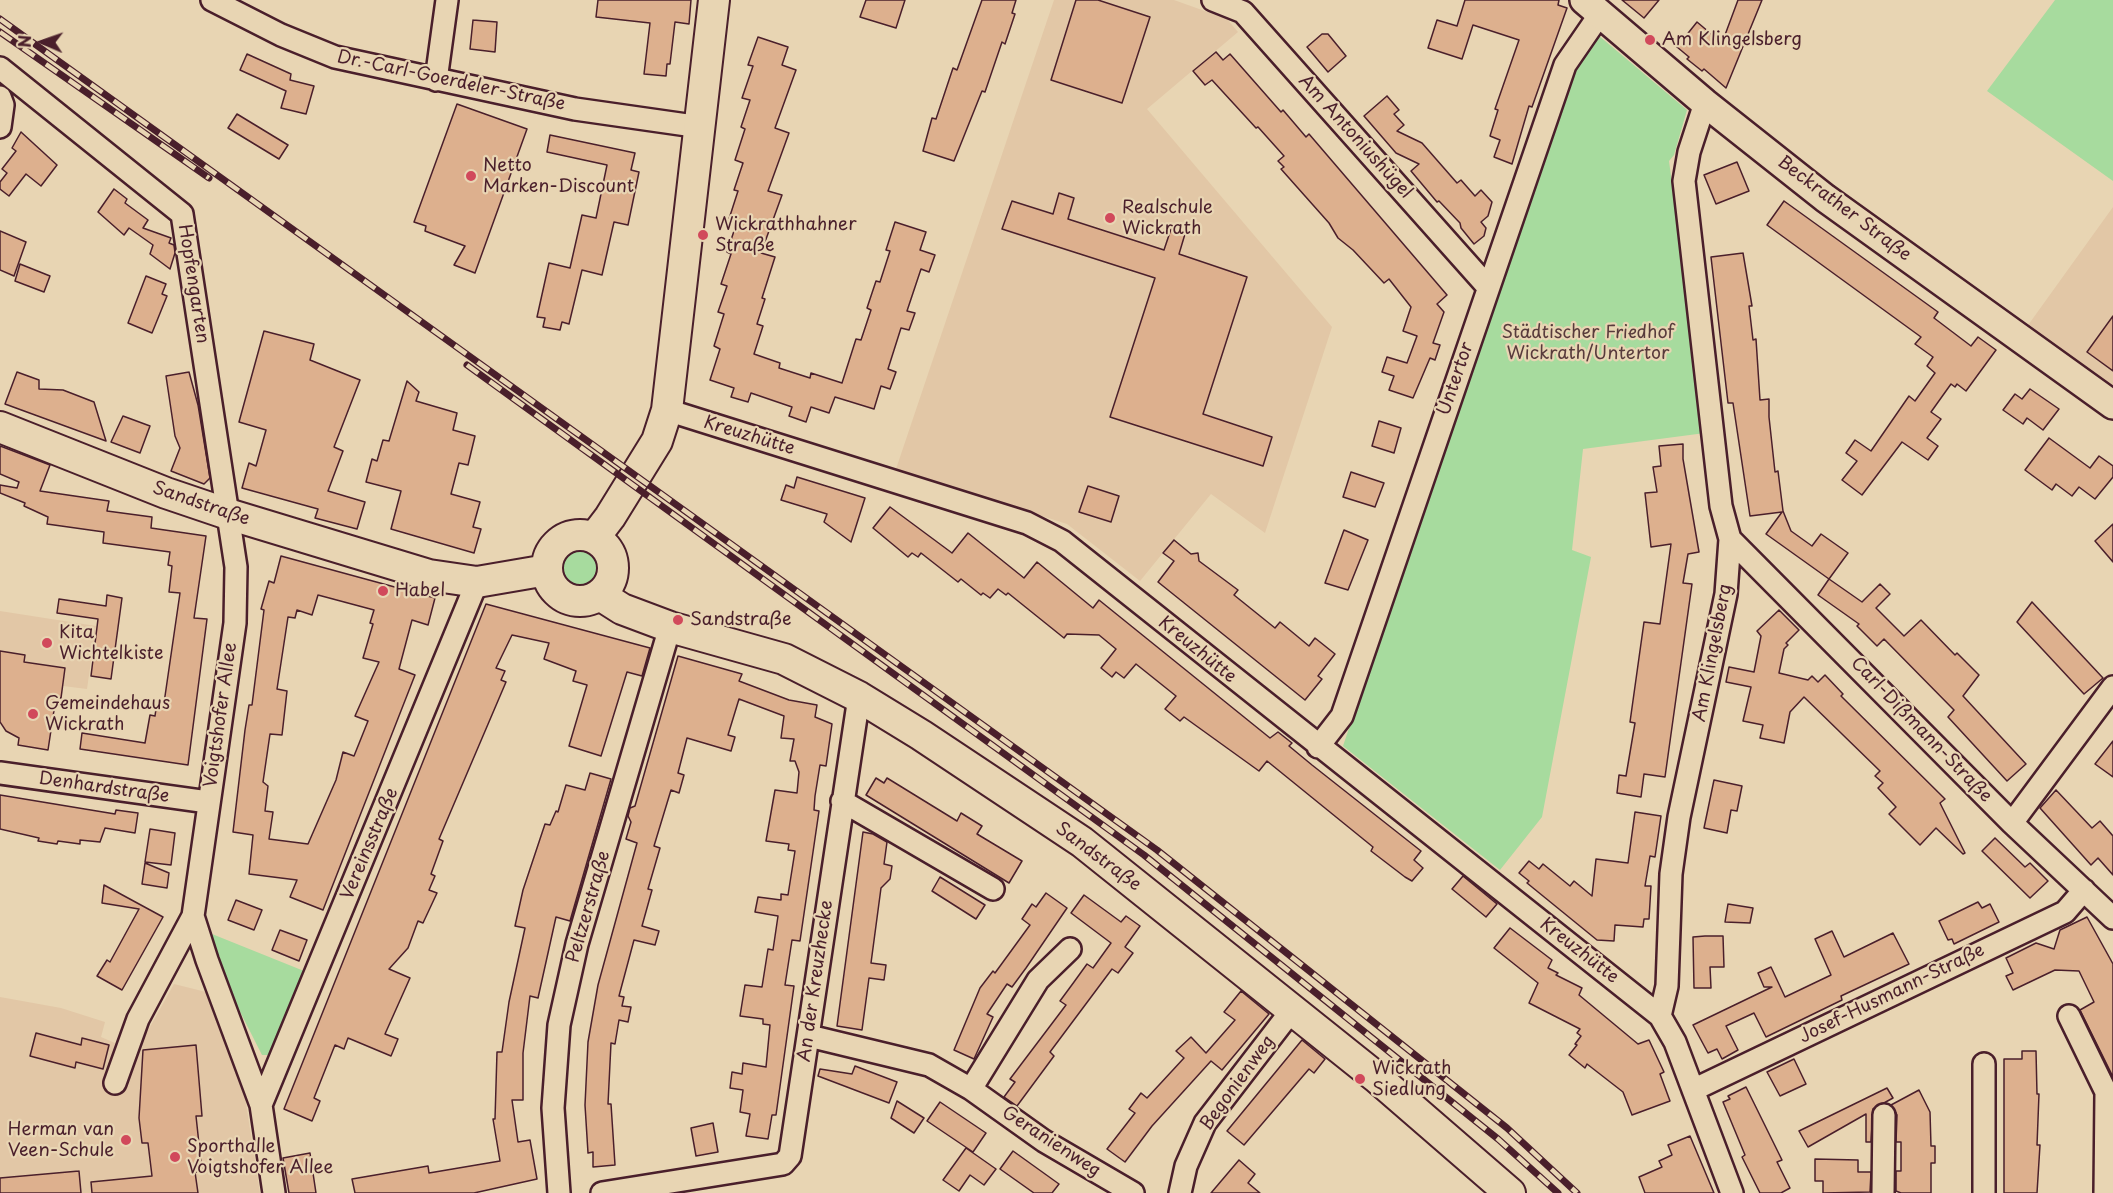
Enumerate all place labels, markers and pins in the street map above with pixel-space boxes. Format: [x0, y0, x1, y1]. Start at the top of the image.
place label: Am Klingelsberg [1662, 29, 1802, 51]
marker: Am Klingelsberg [1643, 33, 1657, 47]
place label: Netto Marken-Discount [483, 155, 634, 198]
marker: Netto Marken-Discount [464, 169, 478, 183]
place label: Realschule Wickrath [1122, 197, 1213, 240]
marker: Realschule Wickrath [1103, 211, 1117, 225]
place label: Wickrathhahner Straße [715, 214, 857, 256]
marker: Wickrathhahner Straße [696, 228, 710, 242]
place label: Habel [395, 580, 445, 602]
marker: Habel [376, 584, 390, 598]
place label: Sandstraße [690, 609, 792, 631]
marker: Sandstraße [671, 613, 685, 627]
place label: Kita Wichtelkiste [59, 622, 163, 664]
marker: Kita Wichtelkiste [40, 636, 54, 650]
place label: Gemeindehaus Wickrath [45, 693, 170, 736]
marker: Gemeindehaus Wickrath [26, 707, 40, 721]
place label: Wickrath Siedlung [1372, 1058, 1451, 1100]
marker: Wickrath Siedlung [1353, 1072, 1367, 1086]
place label: Herman van Veen-Schule [8, 1119, 114, 1162]
marker: Herman van Veen-Schule [119, 1133, 133, 1147]
place label: Sporthalle Voigtshofer Allee [187, 1136, 333, 1178]
marker: Sporthalle Voigtshofer Allee [168, 1150, 182, 1164]

